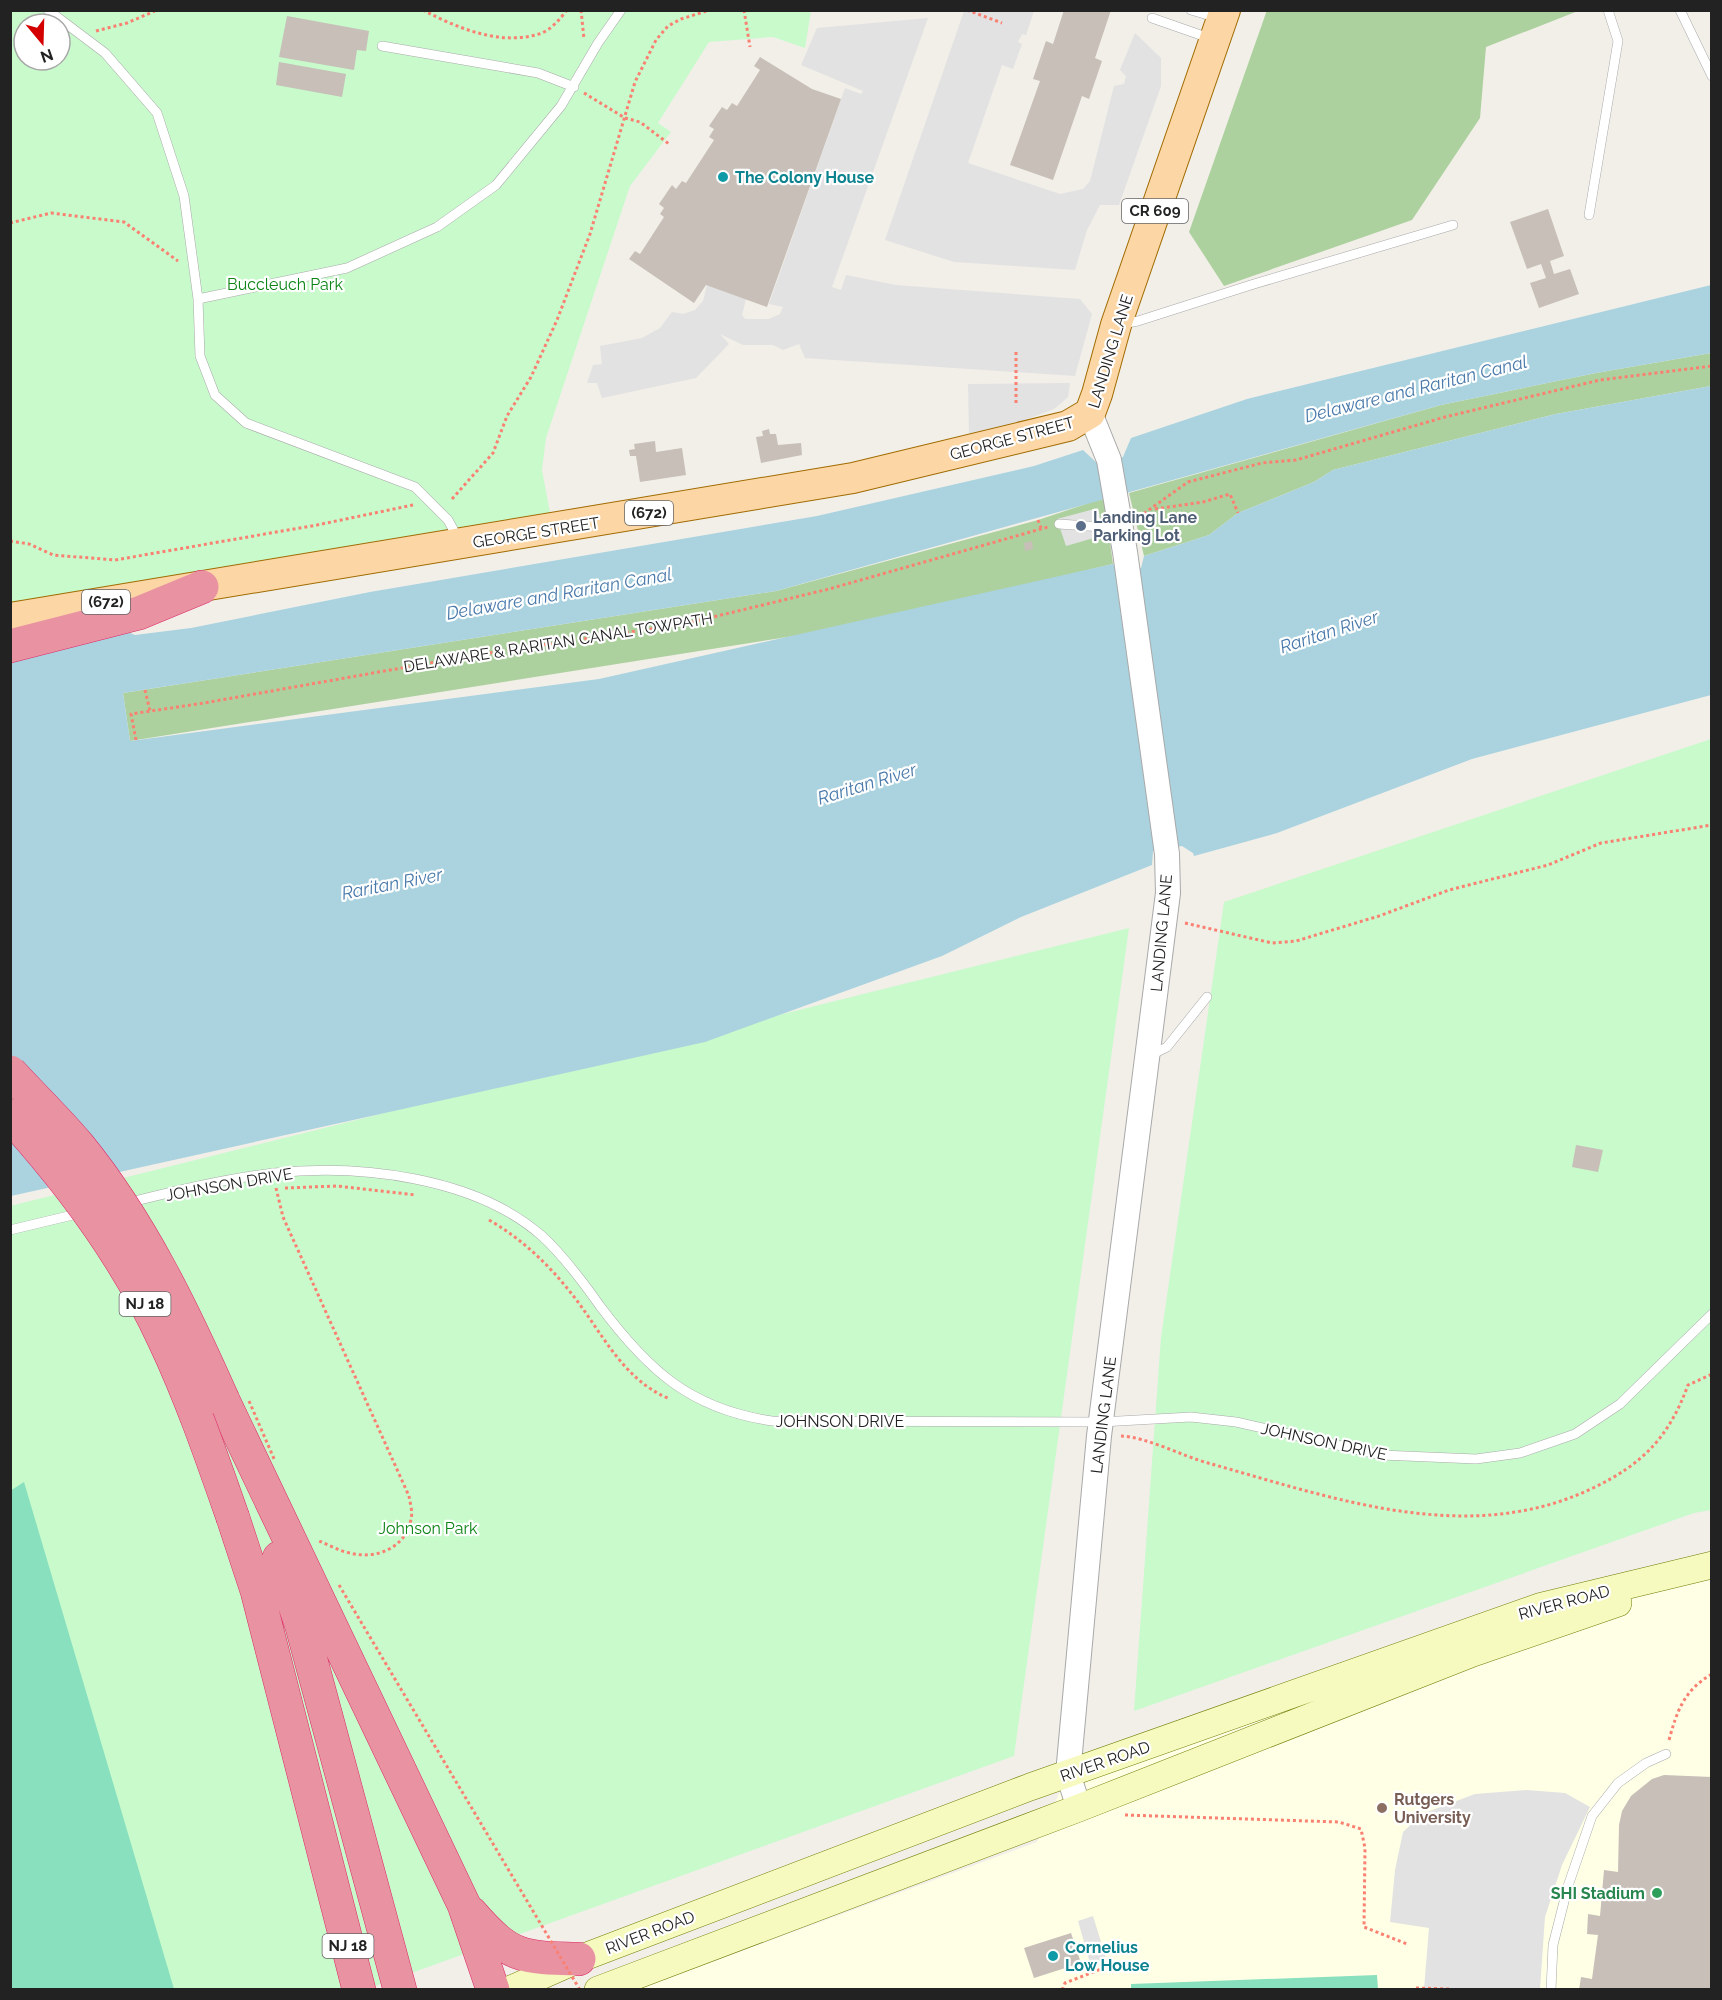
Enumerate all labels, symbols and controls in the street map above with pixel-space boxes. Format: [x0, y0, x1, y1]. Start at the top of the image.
north arrow [12, 12, 72, 72]
text: N [38, 45, 56, 67]
place label: The Colony House [735, 168, 874, 187]
marker: The Colony House [716, 170, 730, 184]
road number: CR 609 [1122, 199, 1188, 223]
park label: Buccleuch Park [227, 275, 343, 294]
street label: LANDING LANE [1084, 292, 1137, 410]
water label: Delaware and Raritan Canal [1302, 351, 1530, 426]
street label: GEORGE STREET [948, 413, 1077, 464]
road number: (672) [625, 501, 673, 525]
place label: Landing Lane Parking Lot [1093, 508, 1197, 545]
street label: GEORGE STREET [471, 513, 601, 552]
marker: Landing Lane Parking Lot [1074, 519, 1088, 533]
water label: Delaware and Raritan Canal [444, 563, 674, 624]
road number: (672) [82, 590, 130, 614]
water label: Raritan River [1277, 605, 1382, 657]
street label: DELAWARE & RARITAN CANAL TOWPATH [402, 609, 714, 676]
water label: Raritan River [815, 758, 920, 809]
water label: Raritan River [340, 863, 445, 904]
street label: LANDING LANE [1147, 873, 1176, 993]
street label: JOHNSON DRIVE [164, 1164, 294, 1205]
road number: NJ 18 [120, 1292, 170, 1316]
street label: LANDING LANE [1087, 1355, 1120, 1475]
street label: JOHNSON DRIVE [776, 1412, 905, 1431]
street label: JOHNSON DRIVE [1259, 1419, 1389, 1464]
park label: Johnson Park [378, 1519, 478, 1538]
street label: RIVER ROAD [1516, 1581, 1612, 1624]
street label: RIVER ROAD [1058, 1737, 1153, 1786]
place label: Rutgers University [1394, 1790, 1471, 1827]
marker: Rutgers University [1375, 1801, 1389, 1815]
place label: SHI Stadium [1551, 1884, 1645, 1903]
marker: SHI Stadium [1650, 1886, 1664, 1900]
street label: RIVER ROAD [603, 1907, 697, 1958]
road number: NJ 18 [322, 1934, 374, 1958]
place label: Cornelius Low House [1065, 1938, 1150, 1975]
marker: Cornelius Low House [1046, 1949, 1060, 1963]

